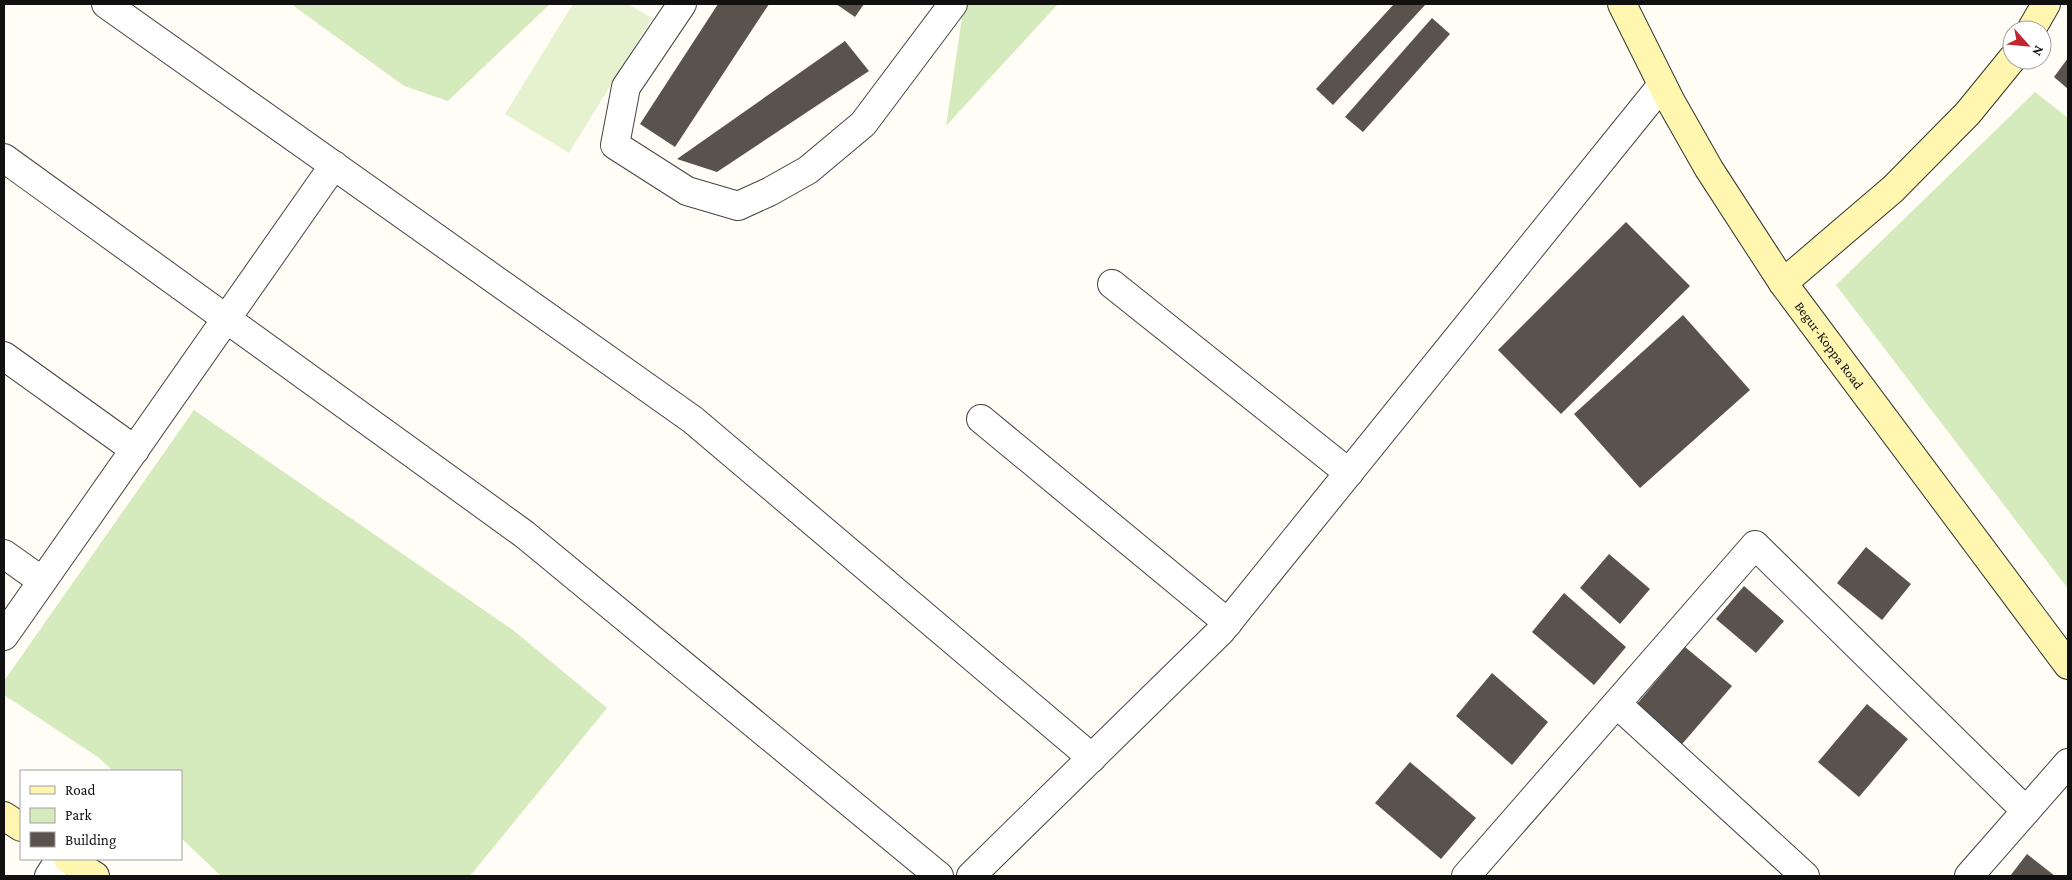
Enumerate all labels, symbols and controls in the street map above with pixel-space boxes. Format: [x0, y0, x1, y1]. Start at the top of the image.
north arrow [2002, 20, 2052, 70]
text: N [2029, 43, 2048, 59]
street label: Begur-Koppa Road [1791, 298, 1868, 393]
legend [20, 770, 182, 860]
text: Road [65, 782, 96, 798]
text: Park [65, 807, 92, 823]
text: Building [65, 832, 116, 849]

